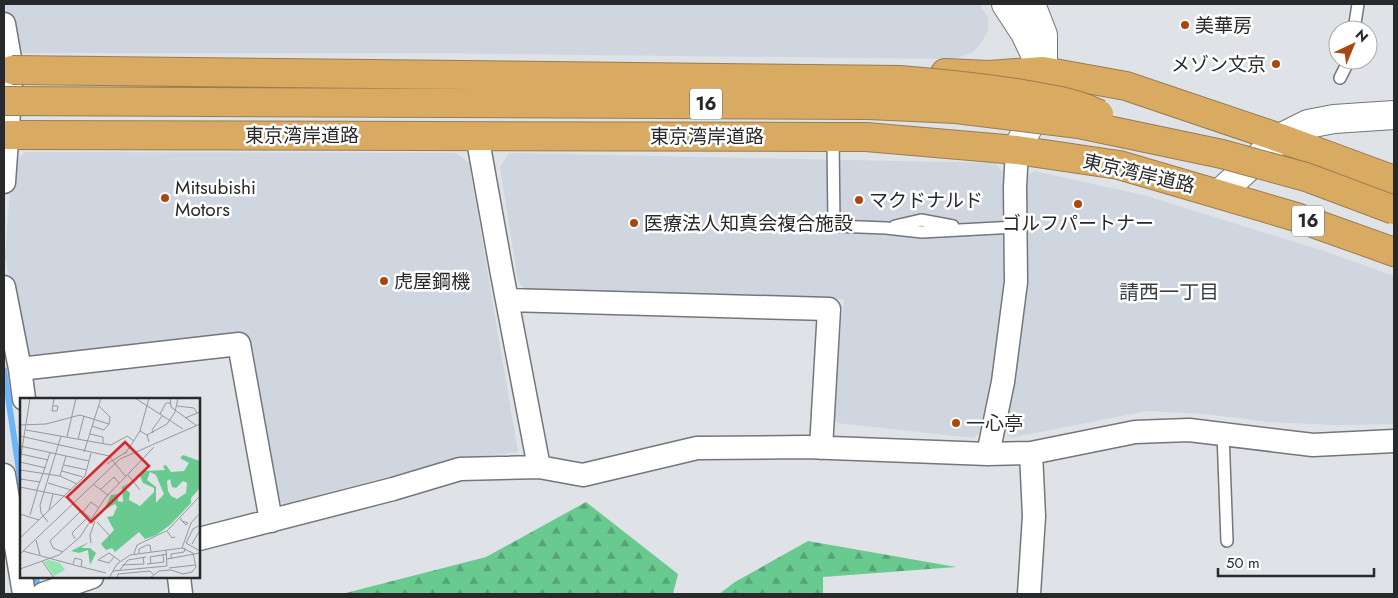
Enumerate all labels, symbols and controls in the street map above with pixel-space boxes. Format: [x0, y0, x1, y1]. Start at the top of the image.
place label: 美華房 [1195, 12, 1252, 39]
marker: 美華房 [1179, 19, 1191, 31]
north arrow [1328, 20, 1378, 70]
text: N [1351, 25, 1373, 47]
place label: メゾン文京 [1171, 51, 1266, 78]
marker: メゾン文京 [1270, 58, 1282, 70]
road number: 16 [690, 88, 722, 120]
street label: 東京湾岸道路 [245, 122, 359, 149]
street label: 東京湾岸道路 [650, 123, 764, 150]
street label: 東京湾岸道路 [1080, 148, 1197, 199]
place label: Mitsubishi Motors [175, 174, 256, 223]
place label: マクドナルド [869, 187, 983, 214]
marker: Mitsubishi Motors [159, 192, 171, 204]
marker: マクドナルド [853, 194, 865, 206]
marker: ゴルフパートナー [1072, 198, 1084, 210]
road number: 16 [1292, 206, 1324, 237]
place label: 医療法人知真会複合施設 [644, 210, 853, 237]
place label: ゴルフパートナー [1002, 210, 1154, 237]
marker: 医療法人知真会複合施設 [628, 217, 640, 229]
place label: 虎屋鋼機 [394, 268, 470, 295]
marker: 虎屋鋼機 [378, 275, 390, 287]
district label: 請西一丁目 [1119, 278, 1219, 307]
inset map [20, 398, 200, 578]
place label: 一心亭 [966, 410, 1023, 437]
marker: 一心亭 [950, 417, 962, 429]
scale bar [1218, 546, 1374, 578]
text: 50 m [1226, 552, 1260, 574]

